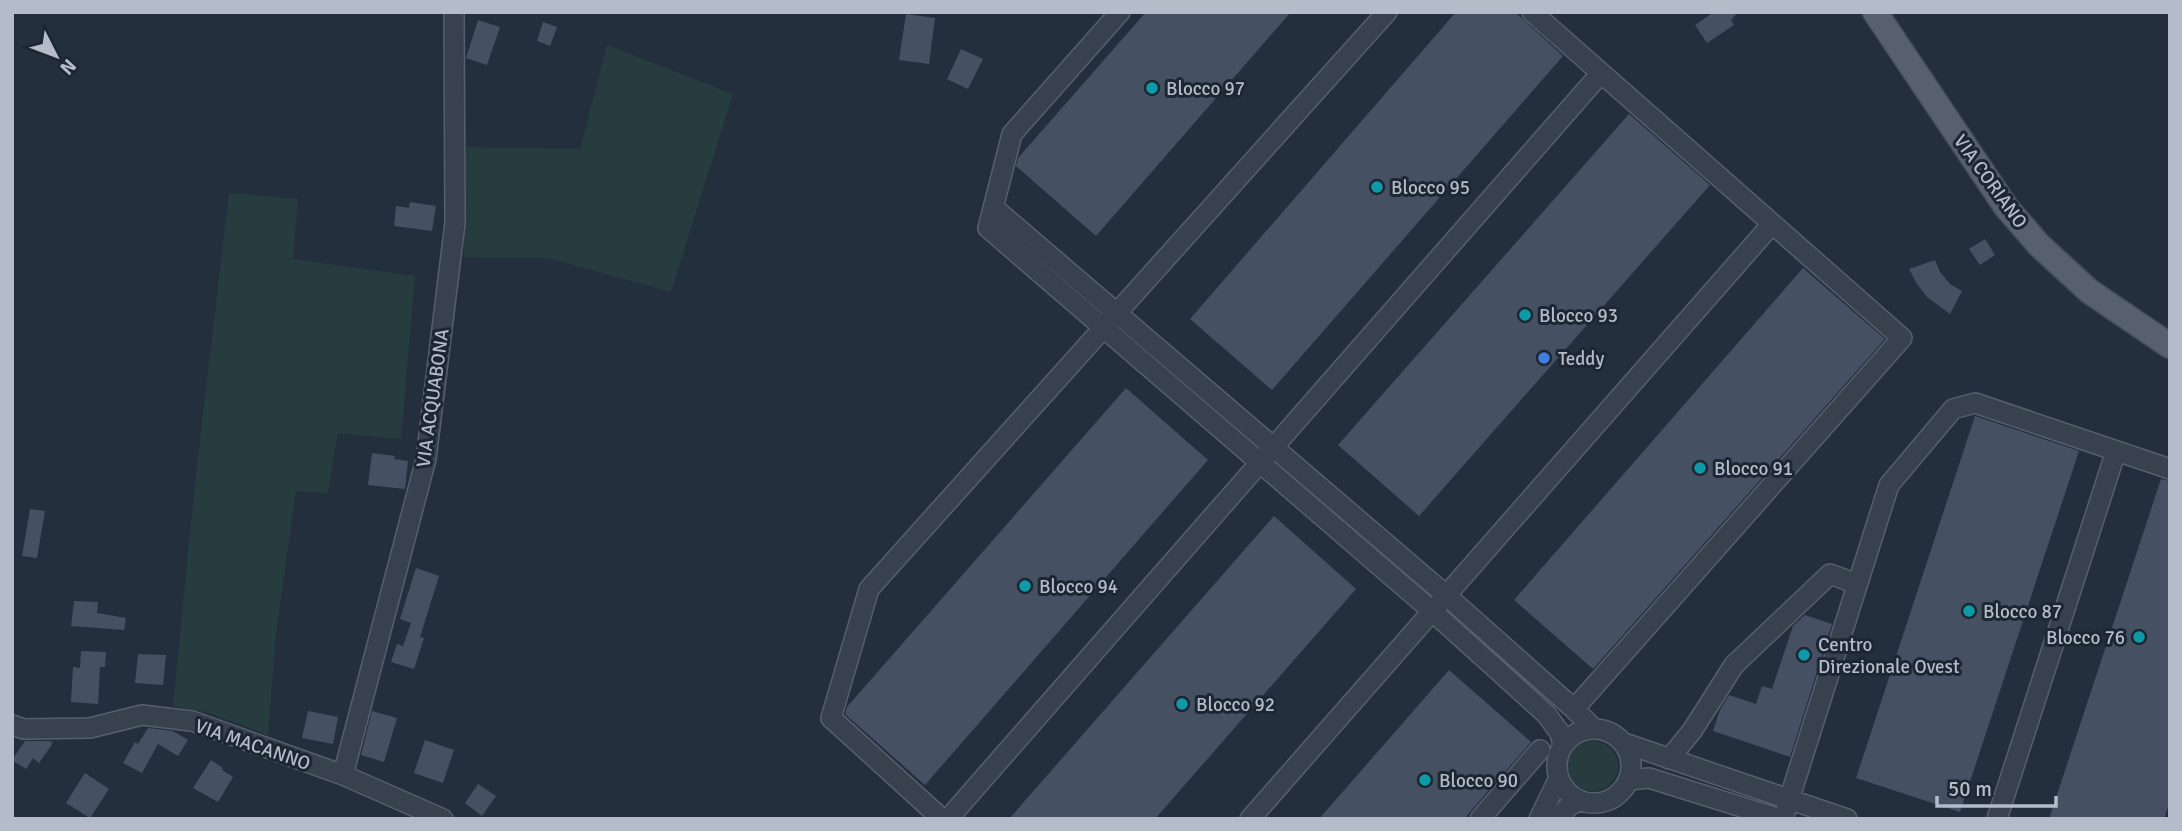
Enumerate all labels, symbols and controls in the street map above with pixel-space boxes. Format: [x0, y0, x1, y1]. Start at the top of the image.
north arrow [21, 21, 91, 91]
text: N [55, 54, 81, 80]
place label: Blocco 97 [1166, 77, 1245, 101]
marker: Blocco 97 [1144, 80, 1160, 96]
street label: VIA CORIANO [1948, 130, 2032, 233]
place label: Blocco 95 [1391, 176, 1470, 200]
marker: Blocco 95 [1369, 179, 1385, 195]
place label: Blocco 93 [1539, 304, 1618, 328]
marker: Blocco 93 [1517, 307, 1533, 323]
street label: VIA ACQUABONA [411, 327, 455, 469]
place label: Teddy [1558, 347, 1604, 371]
marker: Teddy [1536, 350, 1552, 366]
place label: Blocco 91 [1714, 457, 1793, 481]
marker: Blocco 91 [1692, 460, 1708, 476]
place label: Blocco 94 [1039, 575, 1118, 599]
marker: Blocco 94 [1017, 578, 1033, 594]
place label: Blocco 87 [1983, 600, 2062, 624]
marker: Blocco 87 [1961, 603, 1977, 619]
place label: Blocco 76 [2046, 626, 2125, 650]
marker: Blocco 76 [2131, 629, 2147, 645]
place label: Centro Direzionale Ovest [1818, 633, 1960, 679]
marker: Centro Direzionale Ovest [1796, 647, 1812, 663]
place label: Blocco 92 [1196, 693, 1275, 717]
marker: Blocco 92 [1174, 696, 1190, 712]
street label: VIA MACANNO [192, 714, 314, 776]
scale bar [1937, 764, 2056, 808]
place label: Blocco 90 [1439, 769, 1518, 793]
marker: Blocco 90 [1417, 772, 1433, 788]
text: 50 m [1948, 776, 1992, 802]

